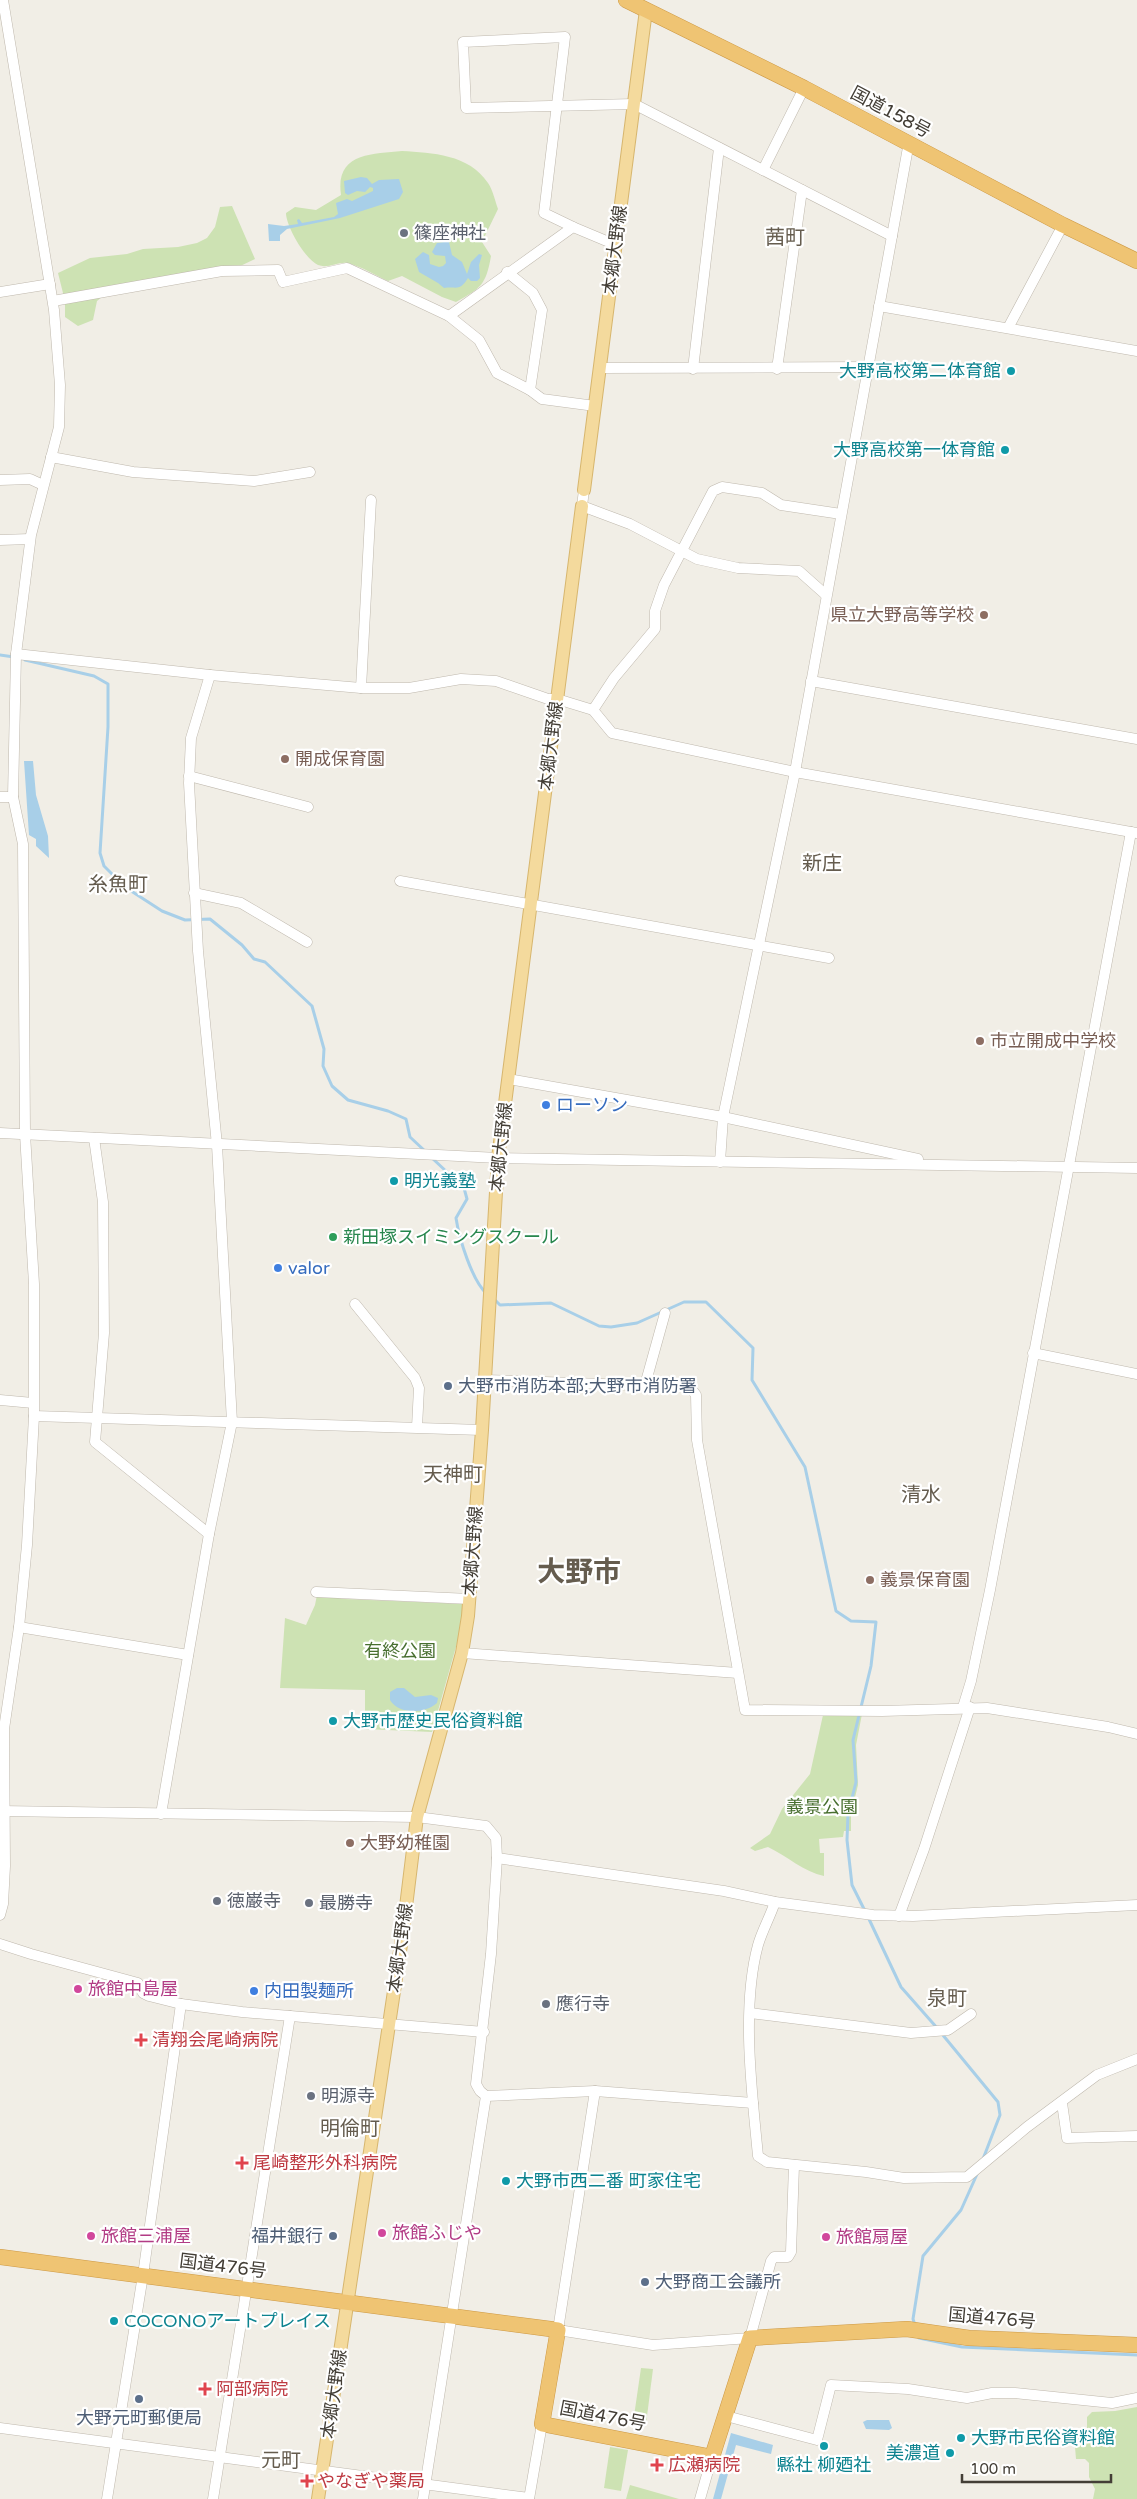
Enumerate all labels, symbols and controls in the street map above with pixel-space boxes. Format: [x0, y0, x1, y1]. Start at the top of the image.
street label: 国道158号 [847, 82, 935, 142]
street label: 本郷大野線 [599, 204, 631, 296]
place label: 篠座神社 [414, 222, 486, 244]
district label: 茜町 [765, 226, 805, 250]
marker: 篠座神社 [398, 227, 410, 239]
place label: 大野高校第二体育館 [839, 360, 1001, 382]
marker: 大野高校第二体育館 [1005, 365, 1017, 377]
place label: 大野高校第一体育館 [833, 439, 995, 461]
marker: 大野高校第一体育館 [999, 444, 1011, 456]
place label: 県立大野高等学校 [830, 604, 974, 626]
marker: 県立大野高等学校 [978, 609, 990, 621]
street label: 本郷大野線 [535, 700, 567, 792]
place label: 開成保育園 [295, 748, 385, 770]
marker: 開成保育園 [279, 753, 291, 765]
district label: 新庄 [802, 852, 842, 876]
district label: 糸魚町 [88, 873, 148, 897]
place label: 市立開成中学校 [990, 1030, 1116, 1052]
marker: 市立開成中学校 [974, 1035, 986, 1047]
place label: ローソン [556, 1094, 628, 1116]
marker: ローソン [540, 1099, 552, 1111]
street label: 本郷大野線 [485, 1101, 517, 1193]
place label: 明光義塾 [404, 1170, 476, 1192]
marker: 明光義塾 [388, 1175, 400, 1187]
place label: 新田塚スイミングスクール [343, 1226, 559, 1248]
marker: 新田塚スイミングスクール [327, 1231, 339, 1243]
place label: valor [288, 1257, 330, 1279]
marker: valor [272, 1262, 284, 1274]
place label: 大野市消防本部;大野市消防署 [458, 1375, 697, 1397]
marker: 大野市消防本部;大野市消防署 [442, 1380, 454, 1392]
district label: 天神町 [423, 1463, 483, 1487]
district label: 清水 [901, 1483, 941, 1507]
street label: 本郷大野線 [459, 1505, 487, 1597]
district label: 大野市 [537, 1555, 621, 1589]
place label: 義景保育園 [880, 1569, 970, 1591]
marker: 義景保育園 [864, 1574, 876, 1586]
park label: 有終公園 [364, 1640, 436, 1662]
place label: 大野市歴史民俗資料館 [343, 1710, 523, 1732]
marker: 大野市歴史民俗資料館 [327, 1715, 339, 1727]
park label: 義景公園 [786, 1796, 858, 1818]
place label: 大野幼稚園 [360, 1832, 450, 1854]
marker: 大野幼稚園 [344, 1837, 356, 1849]
place label: 徳巌寺 [227, 1890, 281, 1912]
place label: 最勝寺 [319, 1892, 373, 1914]
marker: 徳巌寺 [211, 1895, 223, 1907]
marker: 最勝寺 [303, 1897, 315, 1909]
street label: 本郷大野線 [383, 1902, 417, 1994]
place label: 旅館中島屋 [88, 1978, 178, 2000]
place label: 内田製麺所 [264, 1980, 354, 2002]
marker: 旅館中島屋 [72, 1983, 84, 1995]
marker: 内田製麺所 [248, 1985, 260, 1997]
district label: 泉町 [927, 1987, 967, 2011]
place label: 應行寺 [556, 1993, 610, 2015]
marker: 應行寺 [540, 1998, 552, 2010]
place label: 清翔会尾崎病院 [152, 2029, 278, 2051]
marker: 清翔会尾崎病院 [134, 2033, 148, 2047]
place label: 明源寺 [321, 2085, 375, 2107]
marker: 明源寺 [305, 2090, 317, 2102]
district label: 明倫町 [320, 2117, 380, 2141]
place label: 尾崎整形外科病院 [253, 2152, 397, 2174]
marker: 尾崎整形外科病院 [235, 2156, 249, 2170]
place label: 大野市西二番 町家住宅 [516, 2170, 701, 2192]
marker: 大野市西二番 町家住宅 [500, 2175, 512, 2187]
place label: 旅館ふじや [392, 2222, 482, 2244]
place label: 旅館三浦屋 [101, 2225, 191, 2247]
place label: 福井銀行 [251, 2225, 323, 2247]
place label: 旅館扇屋 [836, 2226, 908, 2248]
marker: 旅館ふじや [376, 2227, 388, 2239]
marker: 旅館三浦屋 [85, 2230, 97, 2242]
marker: 福井銀行 [327, 2230, 339, 2242]
marker: 旅館扇屋 [820, 2231, 832, 2243]
street label: 国道476号 [178, 2250, 268, 2282]
place label: 大野商工会議所 [655, 2271, 781, 2293]
marker: 大野商工会議所 [639, 2276, 651, 2288]
street label: 国道476号 [947, 2303, 1037, 2333]
place label: COCONOアートプレイス [124, 2310, 331, 2332]
marker: COCONOアートプレイス [108, 2315, 120, 2327]
street label: 本郷大野線 [317, 2348, 351, 2440]
place label: 阿部病院 [216, 2378, 288, 2400]
marker: 阿部病院 [198, 2382, 212, 2396]
marker: 大野元町郵便局 [133, 2393, 145, 2405]
street label: 国道476号 [558, 2397, 648, 2435]
place label: 大野元町郵便局 [76, 2407, 202, 2429]
place label: 大野市民俗資料館 [971, 2427, 1115, 2449]
marker: 大野市民俗資料館 [955, 2432, 967, 2444]
marker: 縣社 柳廼社 [818, 2440, 830, 2452]
place label: 美濃道 [886, 2442, 940, 2464]
marker: 美濃道 [944, 2447, 956, 2459]
district label: 元町 [261, 2449, 301, 2473]
scale bar [962, 2452, 1111, 2484]
place label: 広瀬病院 [668, 2454, 740, 2476]
place label: 縣社 柳廼社 [777, 2454, 871, 2476]
marker: 広瀬病院 [650, 2458, 664, 2472]
text: 100 m [970, 2460, 1016, 2478]
place label: やなぎや薬局 [317, 2470, 425, 2492]
marker: やなぎや薬局 [301, 2475, 313, 2487]

